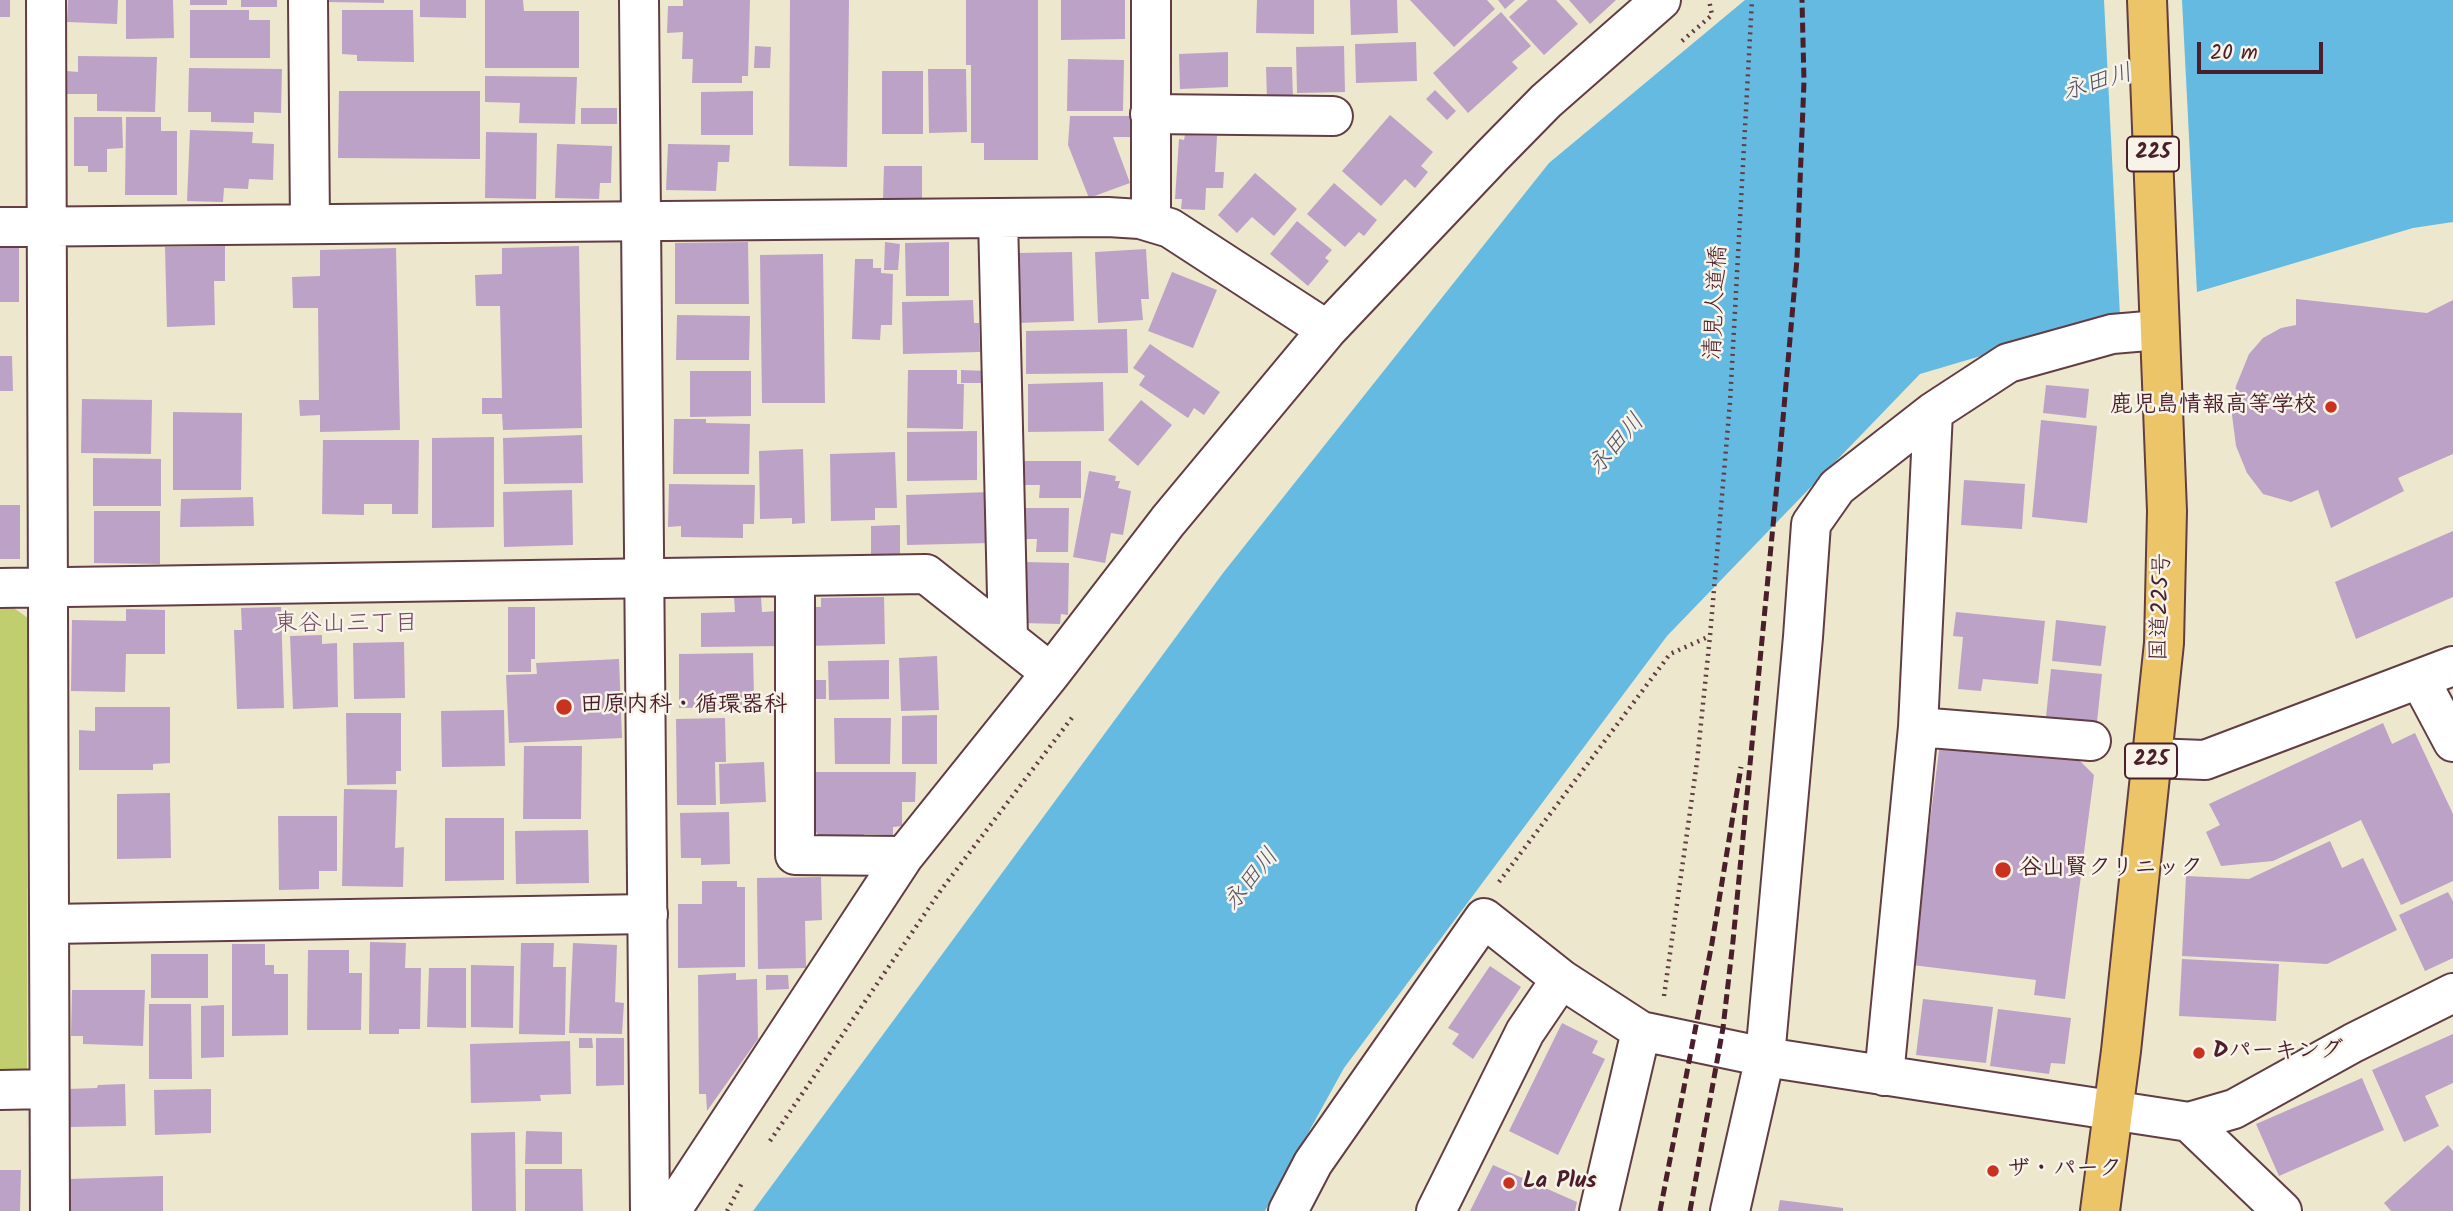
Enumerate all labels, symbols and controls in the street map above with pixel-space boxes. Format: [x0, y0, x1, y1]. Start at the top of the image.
scale bar [2201, 28, 2327, 72]
text: 20 m [2210, 37, 2258, 70]
water label: 永田川 [2059, 61, 2137, 109]
road number: 225 [2127, 136, 2179, 172]
street label: 清見人道橋 [1701, 245, 1735, 361]
place label: 鹿児島情報高等学校 [2110, 393, 2317, 421]
marker: 鹿児島情報高等学校 [2323, 399, 2339, 415]
water label: 永田川 [1584, 409, 1652, 483]
street label: 国道225号 [2147, 553, 2179, 661]
district label: 東谷山三丁目 [274, 612, 418, 640]
place label: 田原内科・循環器科 [580, 693, 787, 721]
marker: 田原内科・循環器科 [554, 697, 574, 717]
road number: 225 [2125, 744, 2177, 778]
water label: 永田川 [1219, 844, 1287, 918]
place label: 谷山賢クリニック [2019, 856, 2203, 884]
marker: 谷山賢クリニック [1993, 860, 2013, 880]
place label: Dパーキング [2213, 1039, 2343, 1067]
marker: Dパーキング [2191, 1045, 2207, 1061]
place label: ザ・パーク [2007, 1157, 2122, 1185]
marker: ザ・パーク [1985, 1163, 2001, 1179]
place label: La Plus [1523, 1169, 1597, 1197]
marker: La Plus [1501, 1175, 1517, 1191]

